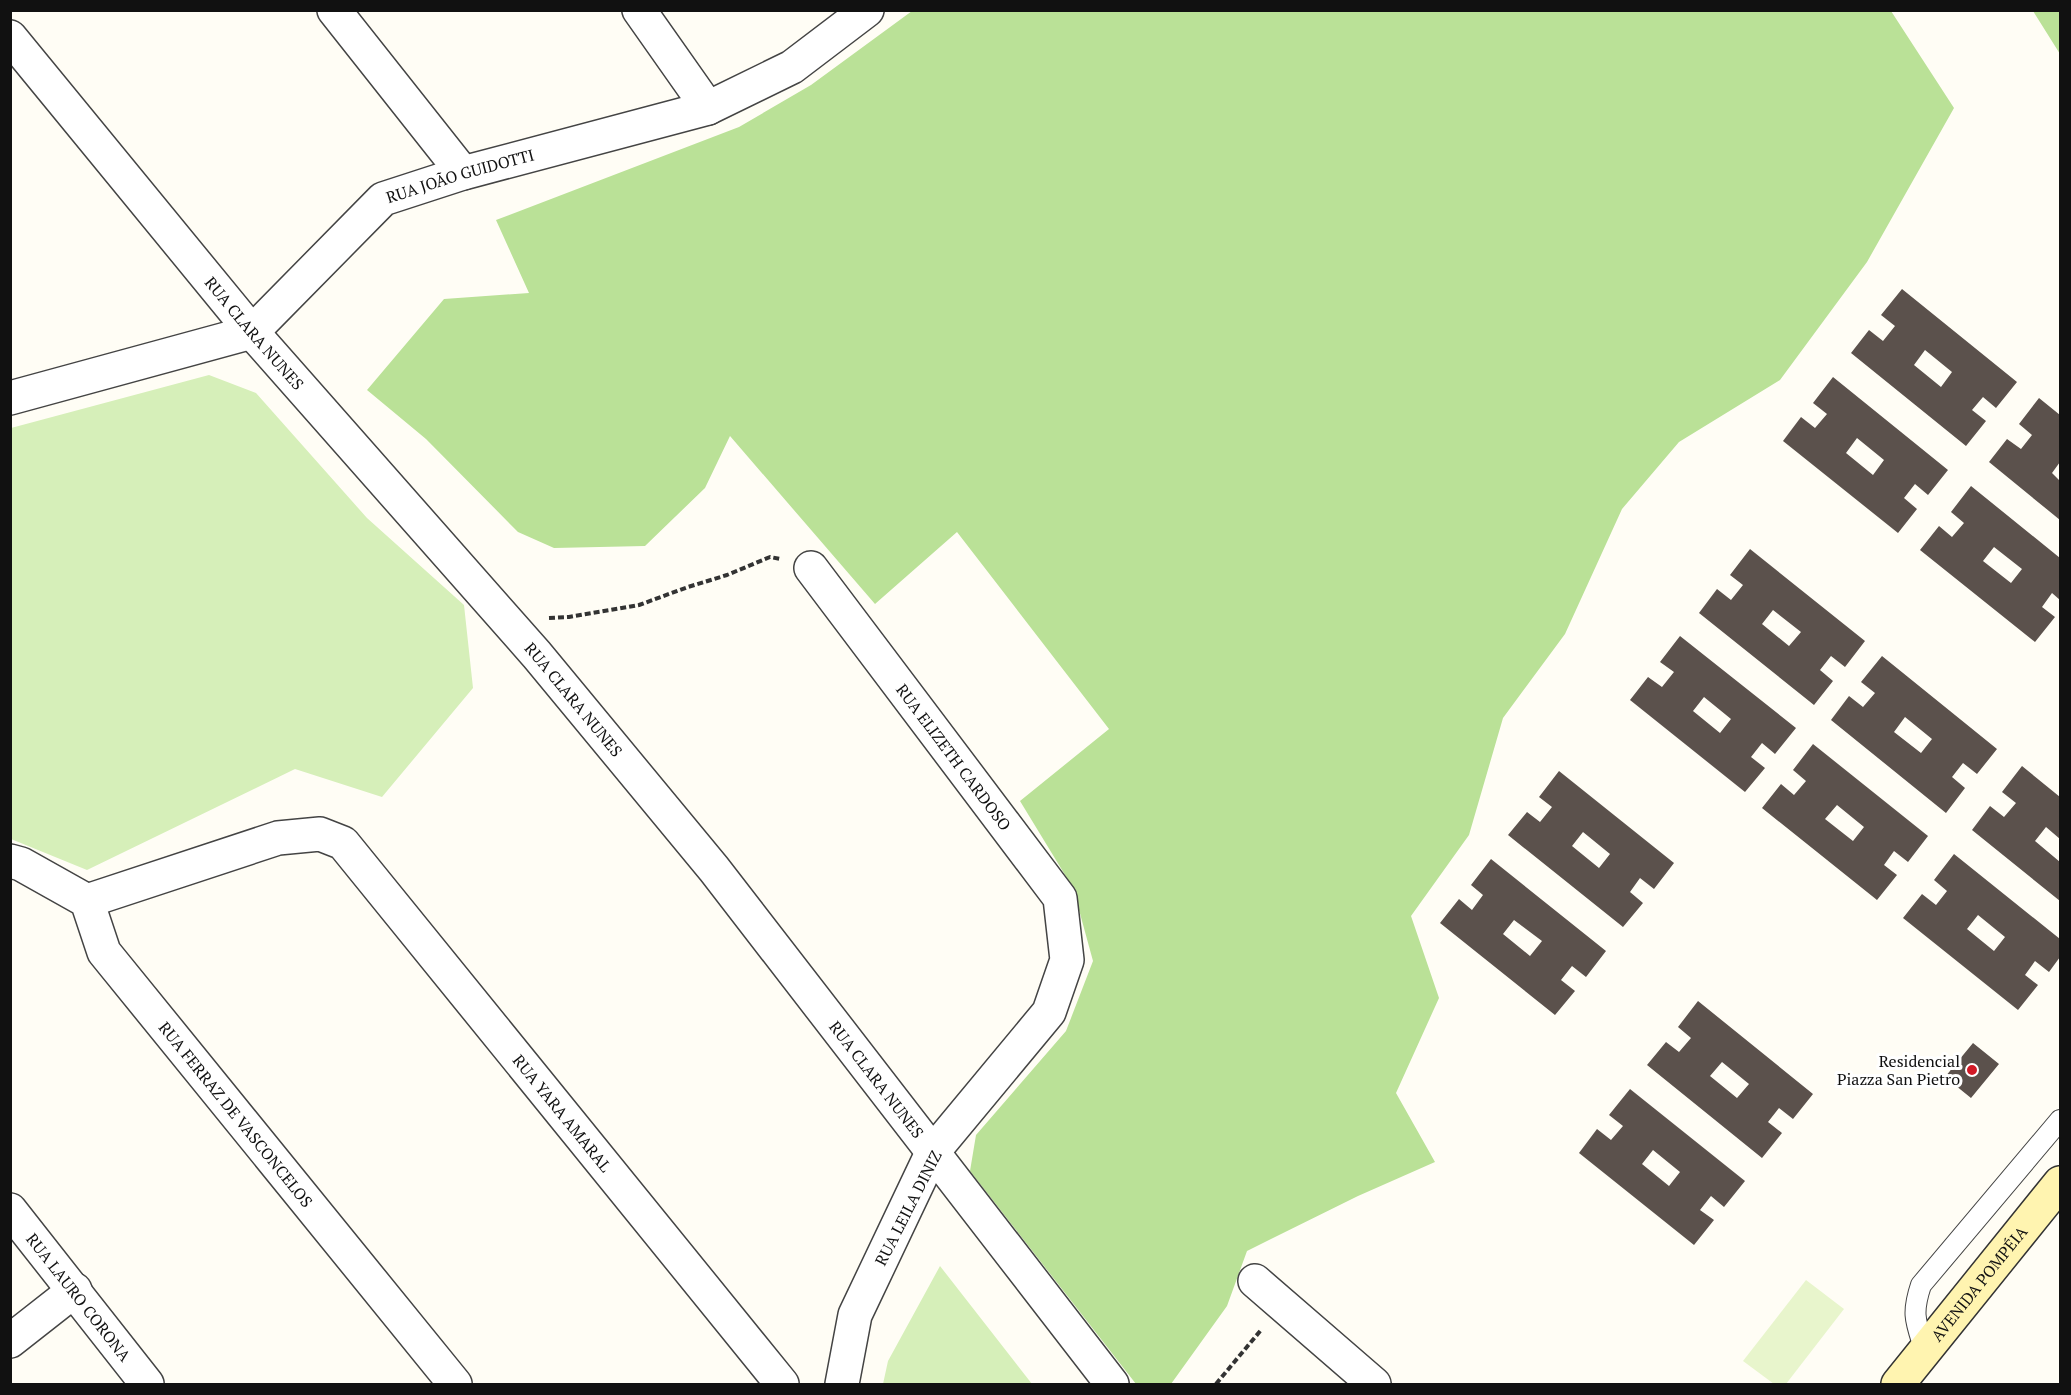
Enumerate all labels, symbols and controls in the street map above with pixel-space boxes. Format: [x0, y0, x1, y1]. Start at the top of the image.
street label: RUA JOÃO GUIDOTTI [383, 144, 536, 208]
street label: RUA CLARA NUNES [200, 272, 309, 394]
street label: RUA CLARA NUNES [520, 638, 628, 761]
street label: RUA ELIZETH CARDOSO [891, 679, 1016, 835]
street label: RUA CLARA NUNES [824, 1016, 929, 1142]
street label: RUA FERRAZ DE VASCONCELOS [154, 1017, 318, 1212]
street label: RUA YARA AMARAL [508, 1050, 617, 1177]
place label: Residencial Piazza San Pietro [1837, 1050, 1960, 1090]
marker: Residencial Piazza San Pietro [1965, 1063, 1979, 1077]
street label: RUA LEILA DINIZ [869, 1146, 947, 1269]
street label: AVENIDA POMPÉIA [1926, 1221, 2032, 1346]
street label: RUA LAURO CORONA [21, 1229, 136, 1366]

